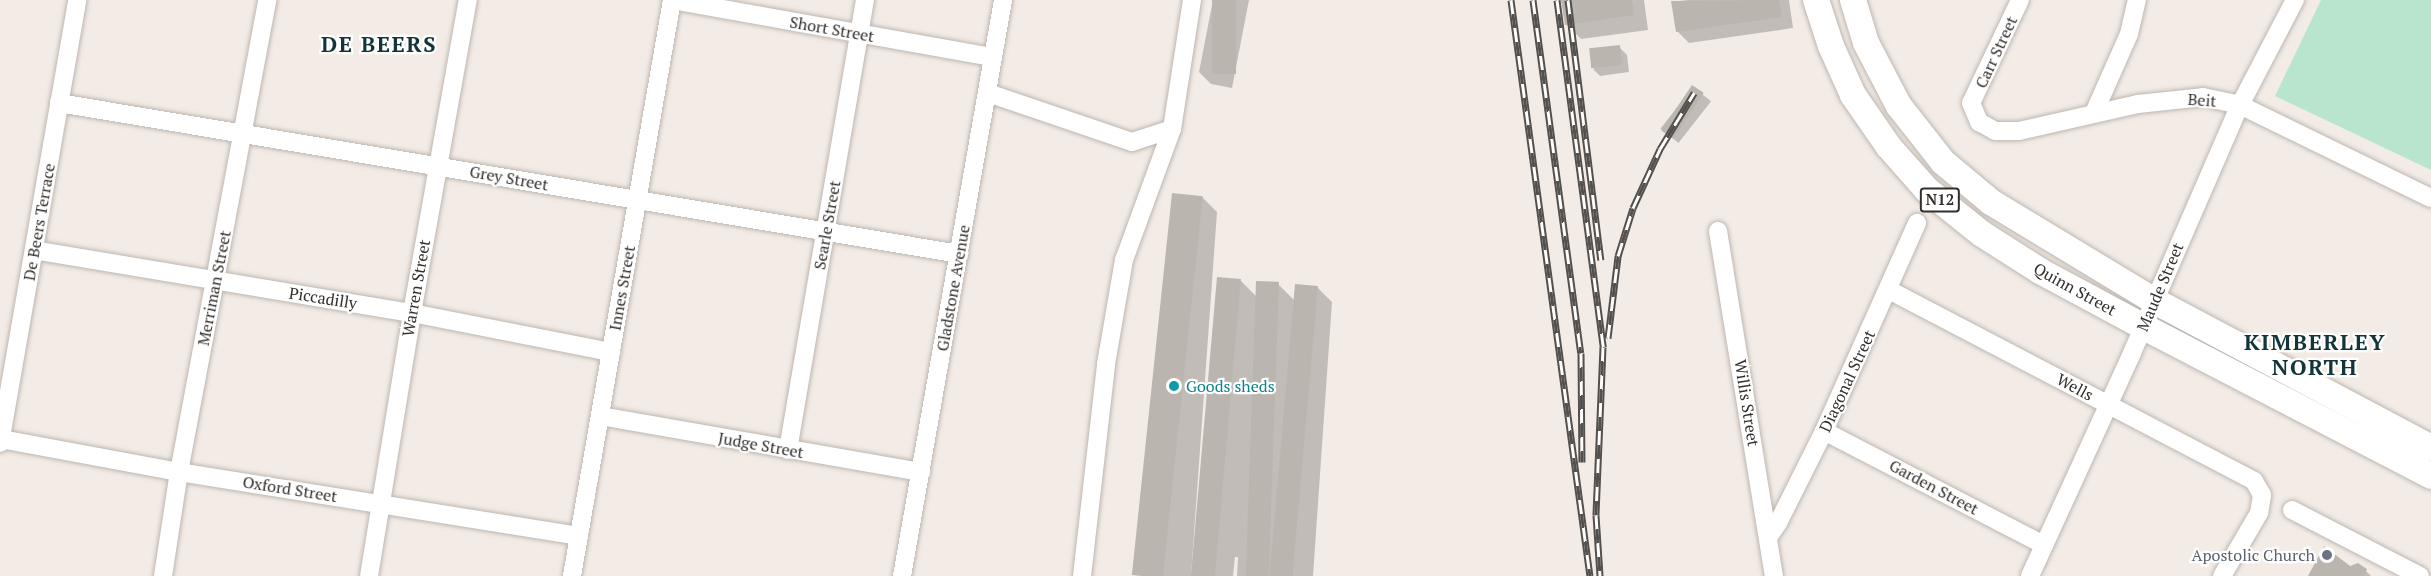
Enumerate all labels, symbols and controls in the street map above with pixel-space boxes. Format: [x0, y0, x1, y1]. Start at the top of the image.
street label: Short Street [788, 12, 876, 46]
street label: Carr Street [1971, 13, 2021, 91]
district label: DE BEERS [321, 31, 437, 57]
street label: Beit [2187, 89, 2217, 111]
street label: De Beers Terrace [19, 162, 59, 282]
street label: Grey Street [468, 162, 550, 194]
street label: Searle Street [810, 179, 844, 271]
road number: N12 [1919, 188, 1961, 212]
street label: Gladstone Avenue [932, 223, 974, 353]
street label: Merriman Street [193, 229, 235, 347]
street label: Warren Street [398, 238, 434, 338]
street label: Maude Street [2133, 240, 2187, 334]
street label: Innes Street [605, 244, 639, 332]
street label: Quinn Street [2030, 258, 2120, 320]
street label: Piccadilly [288, 283, 358, 313]
street label: Diagonal Street [1815, 327, 1879, 435]
district label: KIMBERLEY NORTH [2244, 328, 2386, 380]
street label: Willis Street [1731, 358, 1763, 448]
street label: Wells [2053, 369, 2097, 405]
place label: Goods sheds [1186, 376, 1275, 396]
marker: Goods sheds [1167, 379, 1181, 393]
street label: Judge Street [717, 428, 805, 462]
street label: Garden Street [1886, 455, 1982, 519]
street label: Oxford Street [241, 472, 339, 506]
place label: Apostolic Church [2192, 545, 2315, 565]
marker: Apostolic Church [2320, 548, 2334, 562]

